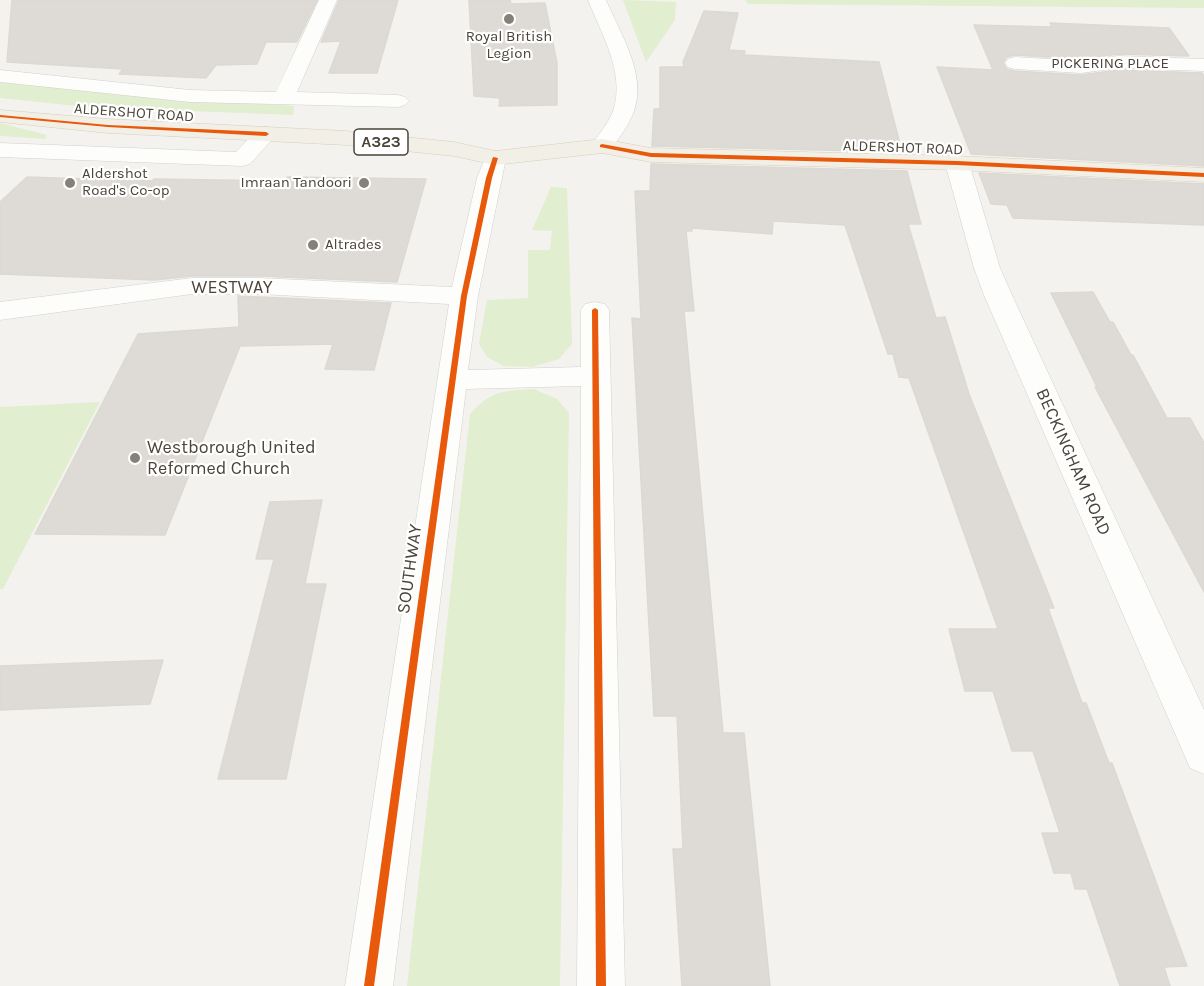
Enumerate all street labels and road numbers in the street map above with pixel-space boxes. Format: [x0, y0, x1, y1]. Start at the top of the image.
street label: PICKERING PLACE [1051, 55, 1169, 73]
street label: ALDERSHOT ROAD [73, 100, 195, 126]
road number: A323 [354, 129, 408, 155]
street label: ALDERSHOT ROAD [843, 137, 963, 159]
street label: WESTWAY [191, 277, 273, 299]
street label: BECKINGHAM ROAD [1031, 385, 1115, 539]
street label: SOUTHWAY [393, 523, 427, 615]

